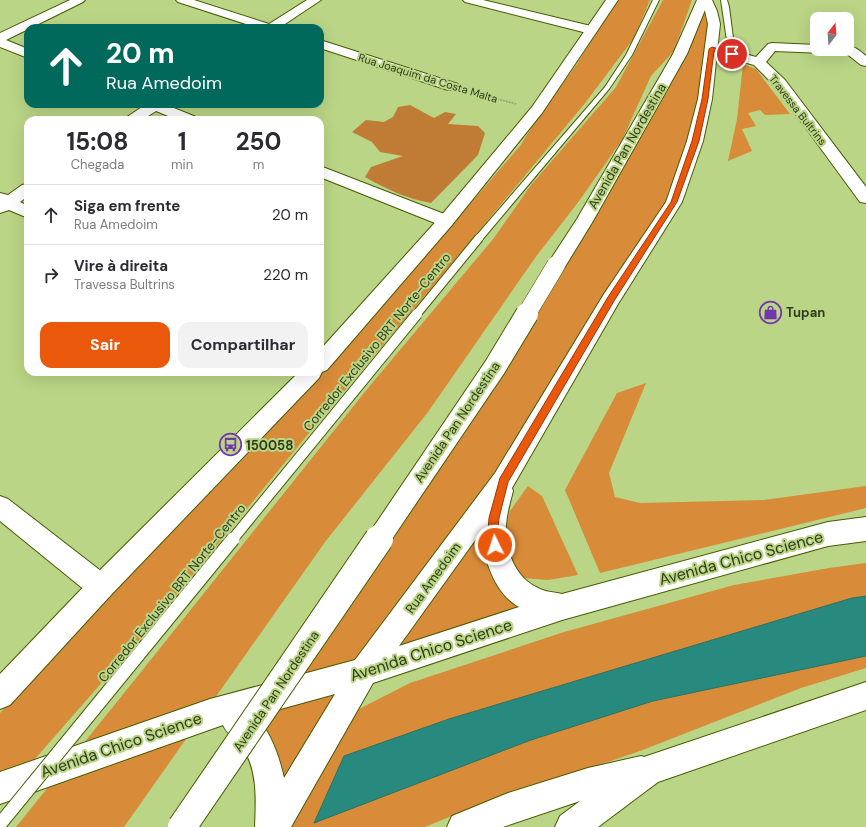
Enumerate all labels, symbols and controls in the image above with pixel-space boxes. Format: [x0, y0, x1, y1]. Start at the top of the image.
north arrow [810, 12, 854, 56]
map controls [810, 12, 854, 56]
text: 20 m [106, 35, 175, 72]
pin [715, 37, 749, 71]
icon: ahead [40, 40, 92, 92]
icon: arrive [721, 43, 743, 65]
street label: Rua Joaquim da Costa Malta [357, 50, 499, 106]
text: Rua Amedoim [106, 71, 222, 95]
street label: Travessa Bultrins [766, 72, 830, 148]
street label: Avenida Pan Nordestina [584, 80, 670, 212]
text: 15:08 [67, 126, 128, 157]
text: 1 [178, 126, 186, 157]
text: 250 [236, 126, 281, 157]
text: Chegada [71, 156, 124, 173]
text: min [171, 156, 193, 173]
text: m [253, 156, 264, 173]
text: Siga em frente [74, 196, 180, 216]
icon: ahead [40, 204, 62, 226]
text: 20 m [272, 205, 308, 225]
text: Rua Amedoim [74, 216, 158, 233]
street label: Corredor Exclusivo BRT Norte-Centro [300, 249, 455, 435]
text: Vire à direita [74, 256, 168, 276]
icon: right [40, 264, 62, 286]
text: 220 m [263, 265, 308, 285]
text: Travessa Bultrins [74, 276, 175, 293]
shop icon: Tupan [758, 299, 784, 325]
place label: Tupan [786, 304, 825, 321]
button: Sair [40, 322, 170, 368]
button: Compartilhar [178, 322, 308, 368]
street label: Avenida Pan Nordestina [410, 358, 504, 486]
bus stop icon: 150058 [217, 432, 243, 458]
place label: 150058 [246, 437, 293, 454]
street label: Corredor Exclusivo BRT Norte-Centro [95, 500, 250, 686]
position arrow [474, 524, 516, 566]
street label: Avenida Chico Science [657, 526, 825, 590]
street label: Rua Amedoim [401, 539, 465, 617]
street label: Avenida Chico Science [347, 614, 515, 686]
street label: Avenida Pan Nordestina [229, 627, 323, 755]
street label: Avenida Chico Science [38, 708, 204, 782]

